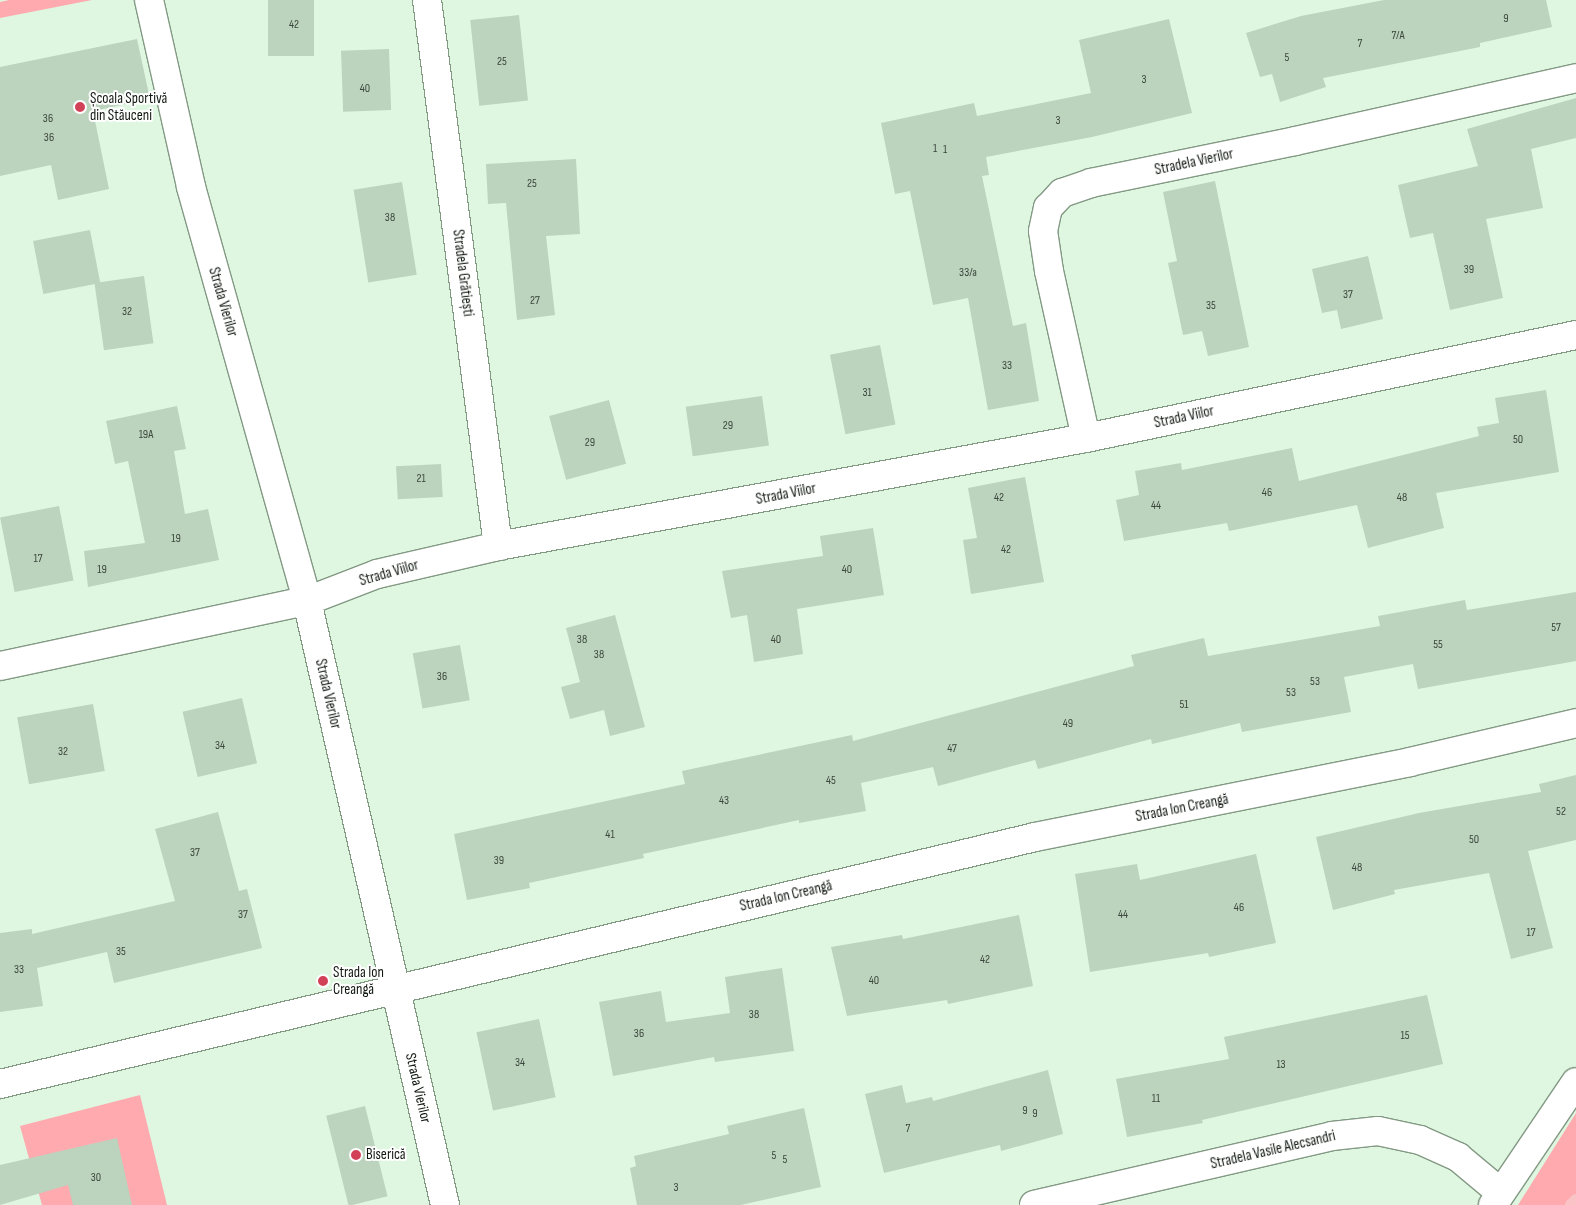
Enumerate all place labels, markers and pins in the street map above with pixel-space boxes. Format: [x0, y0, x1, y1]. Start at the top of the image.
place label: Școala Sportivă din Stăuceni [90, 89, 167, 124]
marker: Școala Sportivă din Stăuceni [74, 101, 86, 113]
place label: Strada Ion Creangă [333, 963, 384, 998]
marker: Strada Ion Creangă [317, 975, 329, 987]
place label: Biserică [366, 1146, 406, 1164]
marker: Biserică [350, 1149, 362, 1161]

